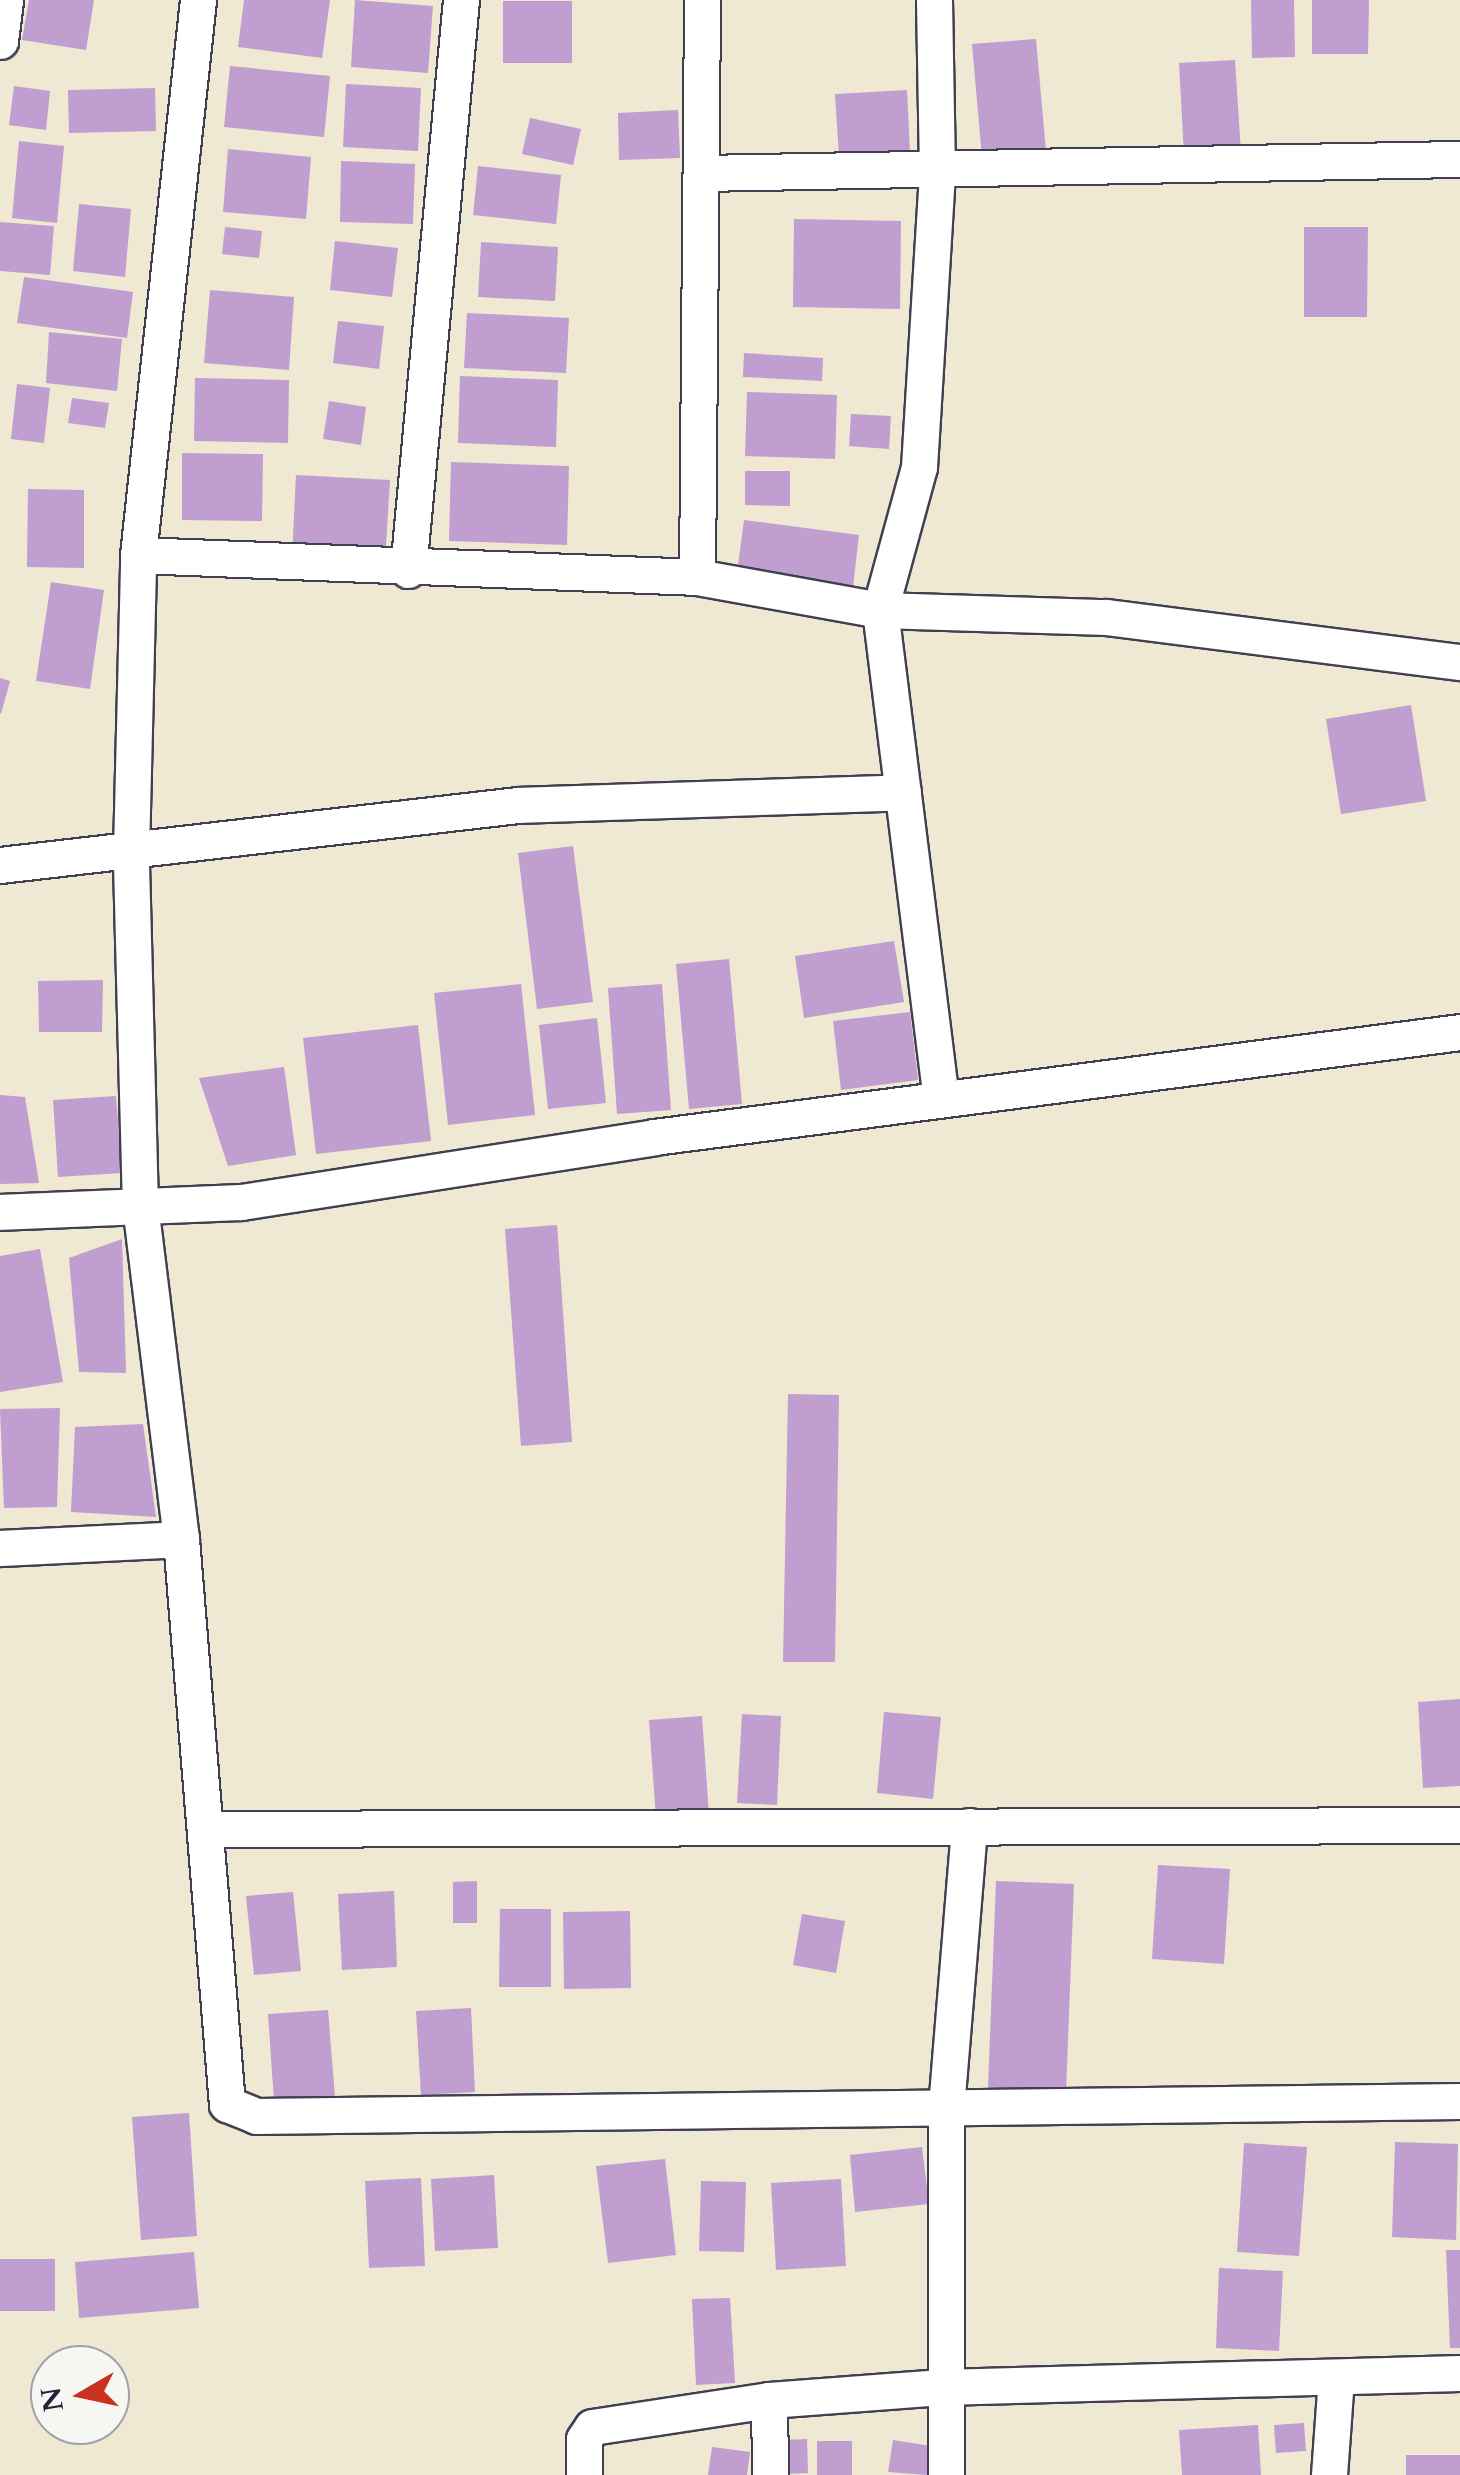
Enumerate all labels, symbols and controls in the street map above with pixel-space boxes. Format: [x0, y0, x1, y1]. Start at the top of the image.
north arrow [30, 2345, 130, 2445]
text: N [32, 2384, 73, 2414]

